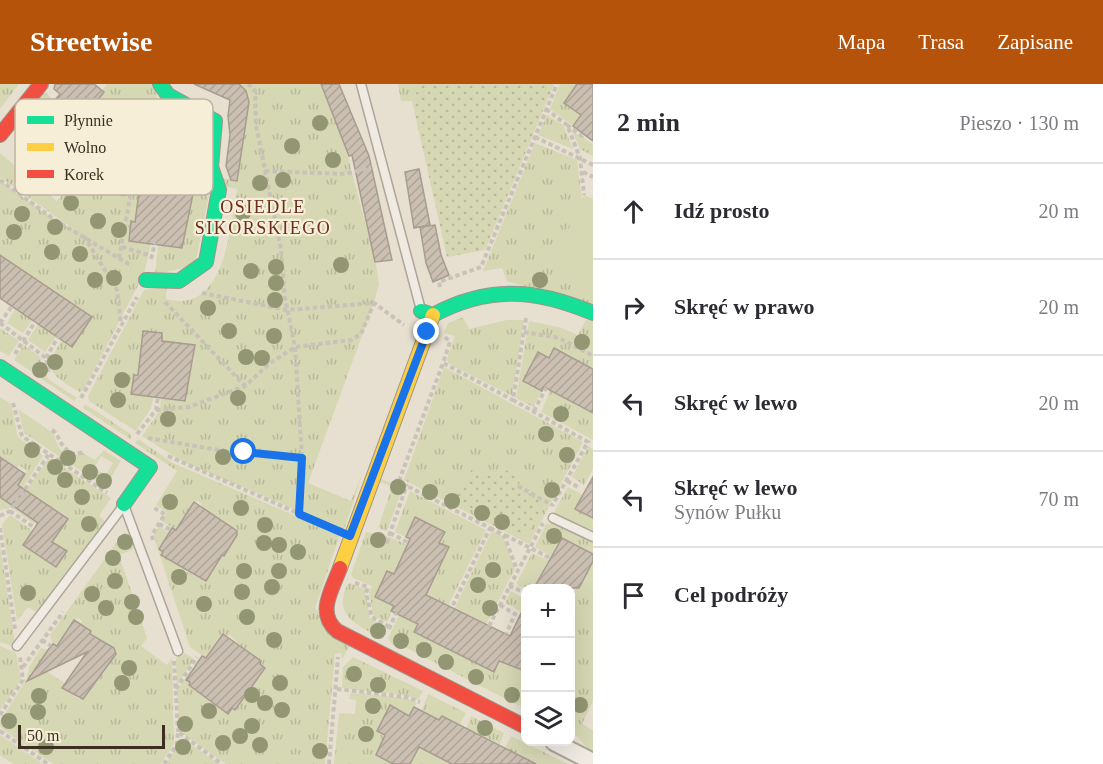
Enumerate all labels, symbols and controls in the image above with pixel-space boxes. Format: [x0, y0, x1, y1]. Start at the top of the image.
text: Streetwise [30, 26, 152, 57]
text: Mapa [837, 30, 885, 54]
text: Trasa [918, 30, 964, 54]
text: Zapisane [997, 30, 1073, 54]
legend [15, 99, 213, 195]
text: 2 min [617, 108, 680, 137]
text: Płynnie [64, 112, 113, 130]
text: Pieszo · 130 m [960, 112, 1079, 134]
text: Wolno [64, 139, 106, 156]
text: Korek [64, 166, 104, 183]
icon: ahead [617, 195, 650, 228]
district label: OSIEDLE SIKORSKIEGO [195, 197, 331, 238]
text: Idź prosto [674, 198, 770, 223]
text: 20 m [1038, 200, 1079, 222]
icon: right [617, 291, 650, 324]
text: Skręć w prawo [674, 294, 815, 319]
text: 20 m [1038, 296, 1079, 318]
route end [413, 318, 439, 344]
icon: left [617, 387, 650, 420]
text: Skręć w lewo [674, 390, 797, 415]
text: 20 m [1038, 392, 1079, 414]
route start [230, 438, 256, 464]
text: Skręć w lewo [674, 475, 797, 500]
icon: left [617, 483, 650, 516]
text: 70 m [1038, 488, 1079, 510]
text: Synów Pułku [674, 501, 781, 523]
icon: arrive [617, 579, 650, 612]
text: Cel podróży [674, 582, 788, 607]
map controls [521, 584, 575, 746]
button: + [521, 584, 575, 638]
button: − [521, 638, 575, 692]
button: layers [521, 692, 575, 746]
scale bar [18, 722, 165, 750]
text: 50 m [27, 727, 59, 744]

